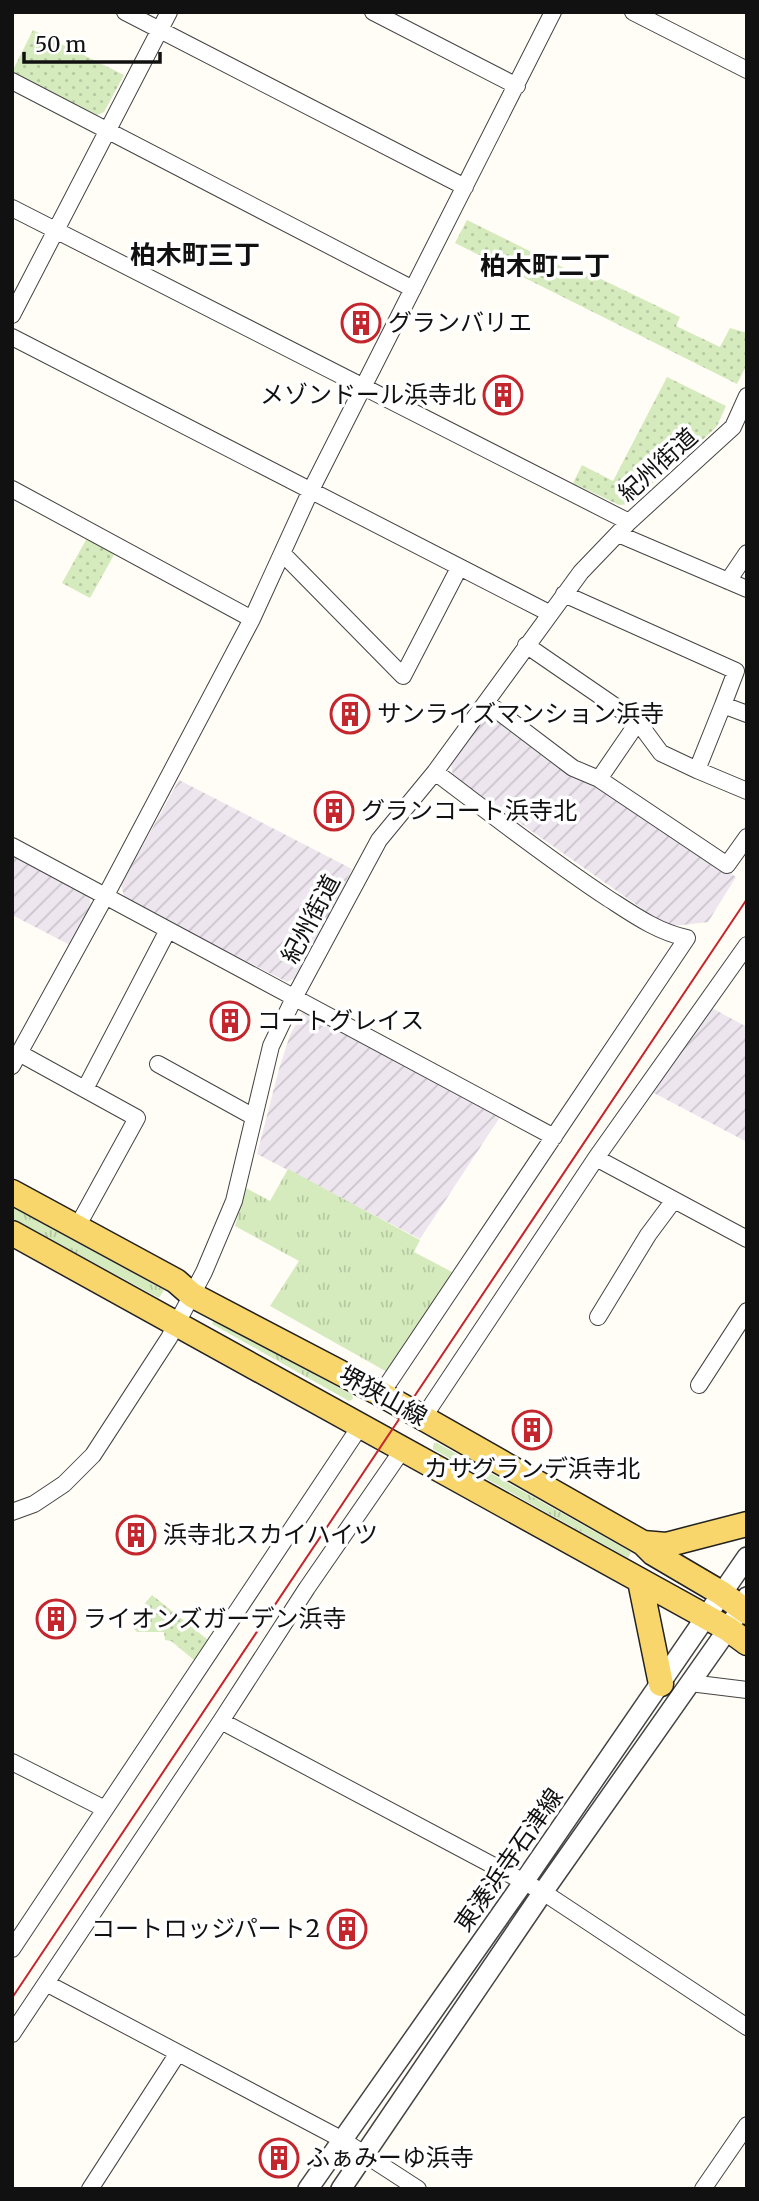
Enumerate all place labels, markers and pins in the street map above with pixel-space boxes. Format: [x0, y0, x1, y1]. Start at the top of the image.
building icon: グランバリエ [340, 302, 382, 344]
place label: グランバリエ [388, 307, 532, 338]
building icon: メゾンドール浜寺北 [482, 374, 524, 416]
place label: メゾンドール浜寺北 [260, 379, 476, 410]
building icon: サンライズマンション浜寺 [329, 693, 371, 735]
place label: サンライズマンション浜寺 [377, 698, 664, 729]
building icon: グランコート浜寺北 [313, 790, 355, 832]
place label: グランコート浜寺北 [361, 795, 577, 826]
building icon: コートグレイス [209, 1000, 251, 1042]
place label: コートグレイス [257, 1005, 424, 1036]
building icon: カサグランデ浜寺北 [511, 1409, 553, 1451]
place label: カサグランデ浜寺北 [424, 1453, 640, 1484]
building icon: 浜寺北スカイハイツ [115, 1514, 157, 1556]
place label: 浜寺北スカイハイツ [163, 1519, 378, 1550]
building icon: ライオンズガーデン浜寺 [35, 1598, 77, 1640]
place label: ライオンズガーデン浜寺 [83, 1603, 347, 1634]
building icon: コートロッジパート2 [326, 1908, 368, 1950]
place label: コートロッジパート2 [91, 1913, 320, 1944]
building icon: ふぁみーゆ浜寺 [258, 2137, 300, 2179]
place label: ふぁみーゆ浜寺 [306, 2142, 474, 2173]

